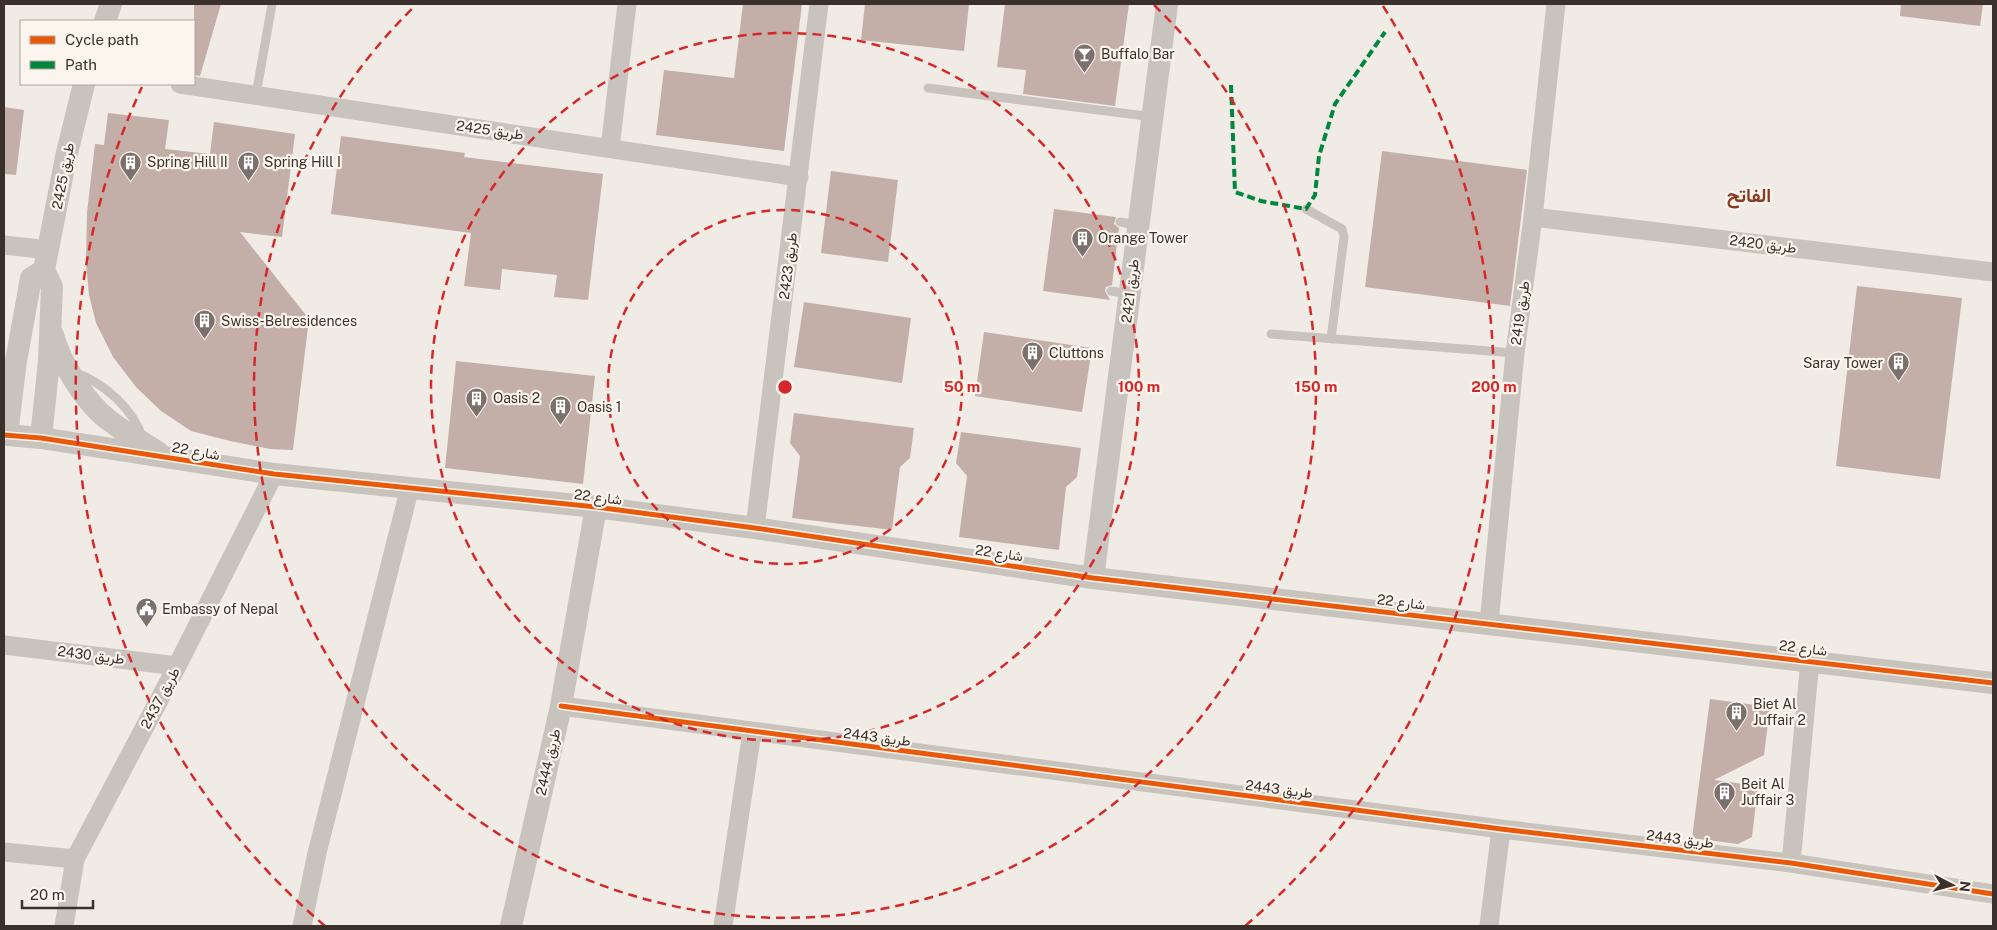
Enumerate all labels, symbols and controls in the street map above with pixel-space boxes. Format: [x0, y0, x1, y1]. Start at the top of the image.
legend [20, 20, 195, 85]
text: Cycle path [65, 31, 139, 48]
bar icon: Buffalo Bar [1073, 42, 1097, 73]
place label: Buffalo Bar [1101, 46, 1175, 62]
text: Path [65, 56, 97, 73]
street label: طريق 2425 [455, 117, 525, 144]
street label: طريق 2425 [49, 141, 78, 211]
building icon: Spring Hill II [119, 150, 143, 181]
building icon: Spring Hill I [236, 150, 260, 181]
place label: Spring Hill II [147, 154, 228, 170]
place label: Spring Hill I [264, 154, 341, 170]
district label: الفاتح [1727, 184, 1771, 209]
building icon: Orange Tower [1070, 226, 1094, 257]
place label: Orange Tower [1098, 230, 1188, 246]
street label: طريق 2423 [776, 232, 801, 301]
street label: طريق 2420 [1729, 232, 1797, 257]
street label: طريق 2421 [1118, 258, 1143, 324]
street label: طريق 2419 [1508, 280, 1533, 346]
building icon: Swiss-Belresidences [193, 309, 217, 340]
place label: Swiss-Belresidences [221, 313, 357, 329]
building icon: Cluttons [1021, 341, 1045, 372]
place label: Cluttons [1049, 345, 1104, 361]
building icon: Saray Tower [1887, 351, 1911, 382]
place label: Saray Tower [1803, 355, 1883, 371]
centre of rings [776, 378, 794, 396]
text: 50 m [944, 378, 980, 395]
text: 100 m [1118, 378, 1160, 395]
text: 150 m [1294, 378, 1338, 395]
text: 200 m [1471, 378, 1517, 395]
building icon: Oasis 2 [465, 386, 489, 417]
place label: Oasis 2 [493, 390, 540, 406]
building icon: Oasis 1 [549, 395, 573, 426]
place label: Oasis 1 [577, 399, 622, 415]
street label: شارع 22 [170, 439, 221, 466]
street label: شارع 22 [573, 486, 623, 511]
street label: شارع 22 [974, 542, 1024, 567]
street label: شارع 22 [1376, 591, 1426, 616]
public building icon: Embassy of Nepal [134, 597, 158, 628]
place label: Embassy of Nepal [162, 601, 279, 617]
street label: شارع 22 [1778, 637, 1828, 662]
street label: طريق 2430 [56, 643, 125, 668]
street label: طريق 2437 [137, 665, 184, 732]
place label: Biet Al Juffair 2 [1753, 696, 1806, 728]
building icon: Biet Al Juffair 2 [1725, 700, 1749, 731]
street label: طريق 2443 [842, 725, 912, 750]
street label: طريق 2444 [533, 727, 564, 797]
place label: Beit Al Juffair 3 [1741, 776, 1795, 808]
street label: طريق 2443 [1244, 777, 1314, 802]
building icon: Beit Al Juffair 3 [1713, 780, 1737, 811]
street label: طريق 2443 [1645, 827, 1715, 852]
north arrow [1927, 860, 1977, 910]
scale bar [22, 878, 94, 910]
text: N [1956, 880, 1973, 893]
text: 20 m [30, 886, 65, 903]

